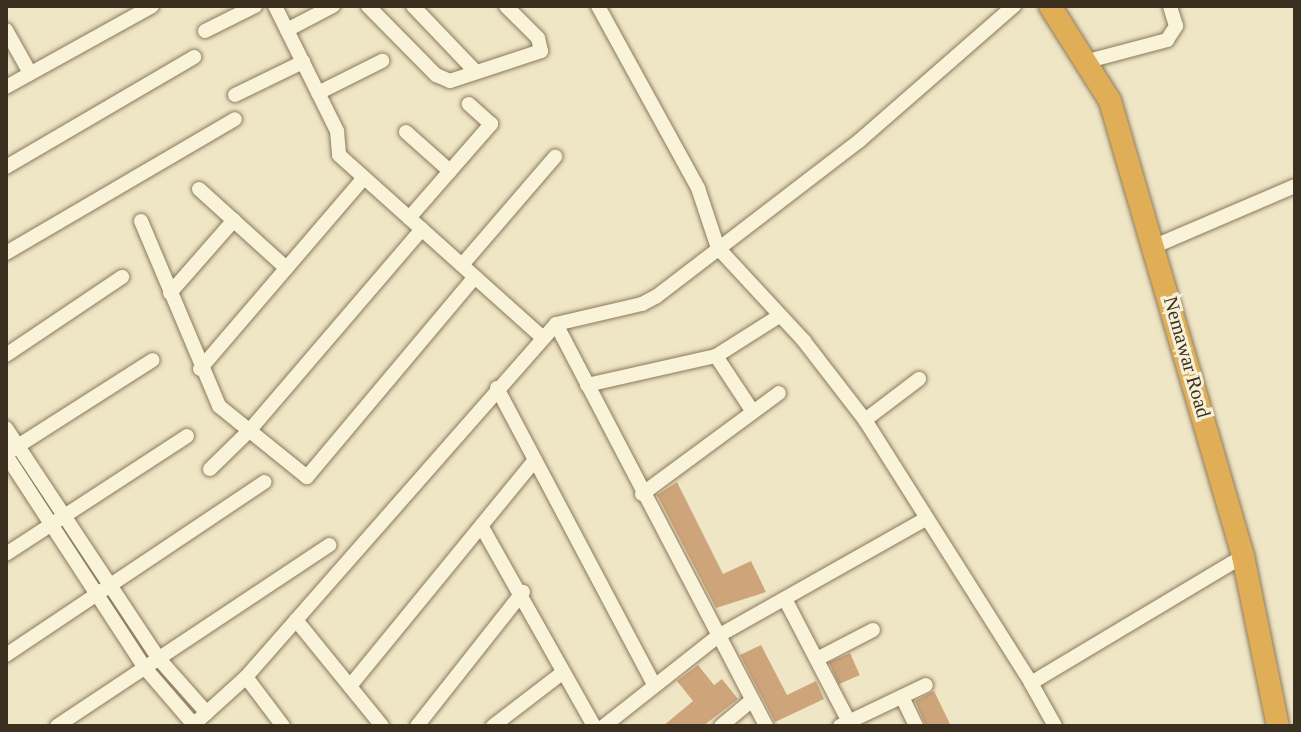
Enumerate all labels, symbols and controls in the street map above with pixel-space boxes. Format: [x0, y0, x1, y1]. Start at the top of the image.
street label: Nemawar Road [1158, 294, 1216, 420]

